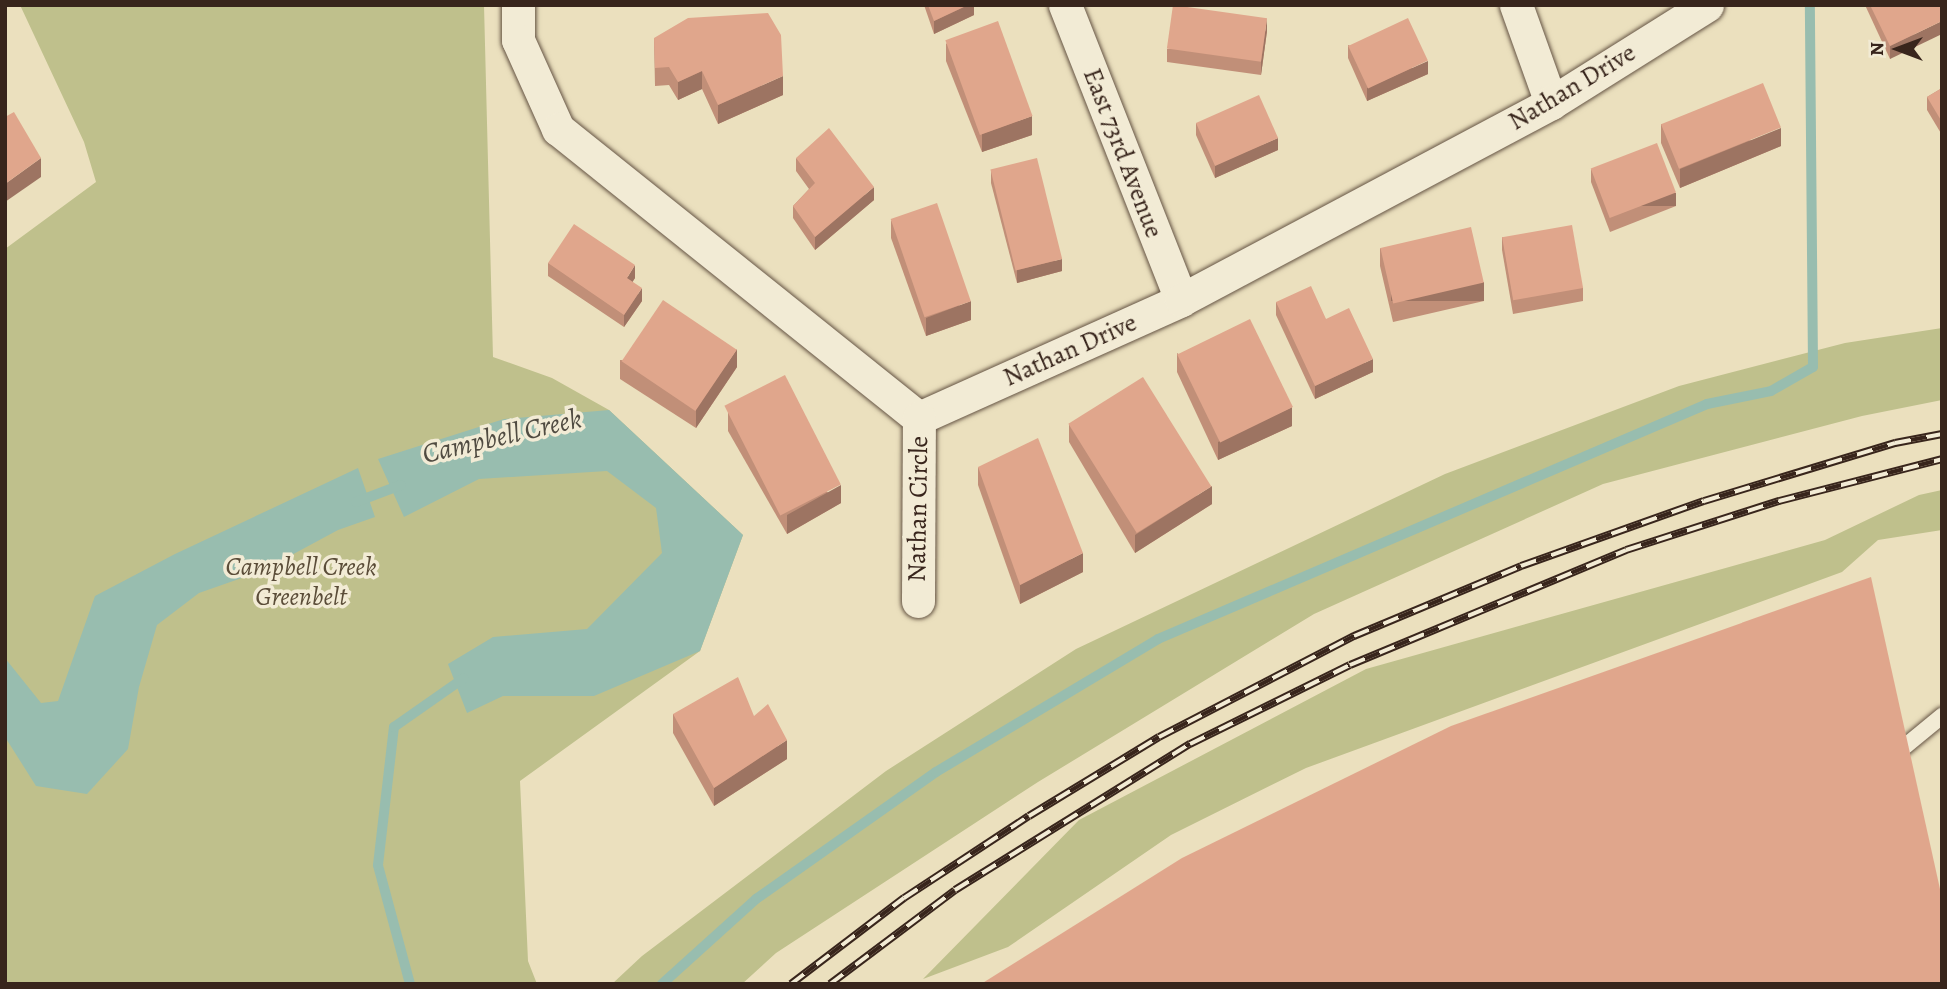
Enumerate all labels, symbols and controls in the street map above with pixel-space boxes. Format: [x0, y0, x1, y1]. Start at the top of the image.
north arrow [1863, 14, 1933, 84]
street label: Nathan Drive [1503, 37, 1641, 137]
text: N [1864, 42, 1890, 56]
street label: East 73rd Avenue [1076, 64, 1170, 242]
street label: Nathan Drive [999, 307, 1141, 393]
water label: Campbell Creek [419, 401, 585, 471]
street label: Nathan Circle [901, 436, 935, 582]
park label: Campbell Creek Greenbelt [226, 551, 376, 612]

